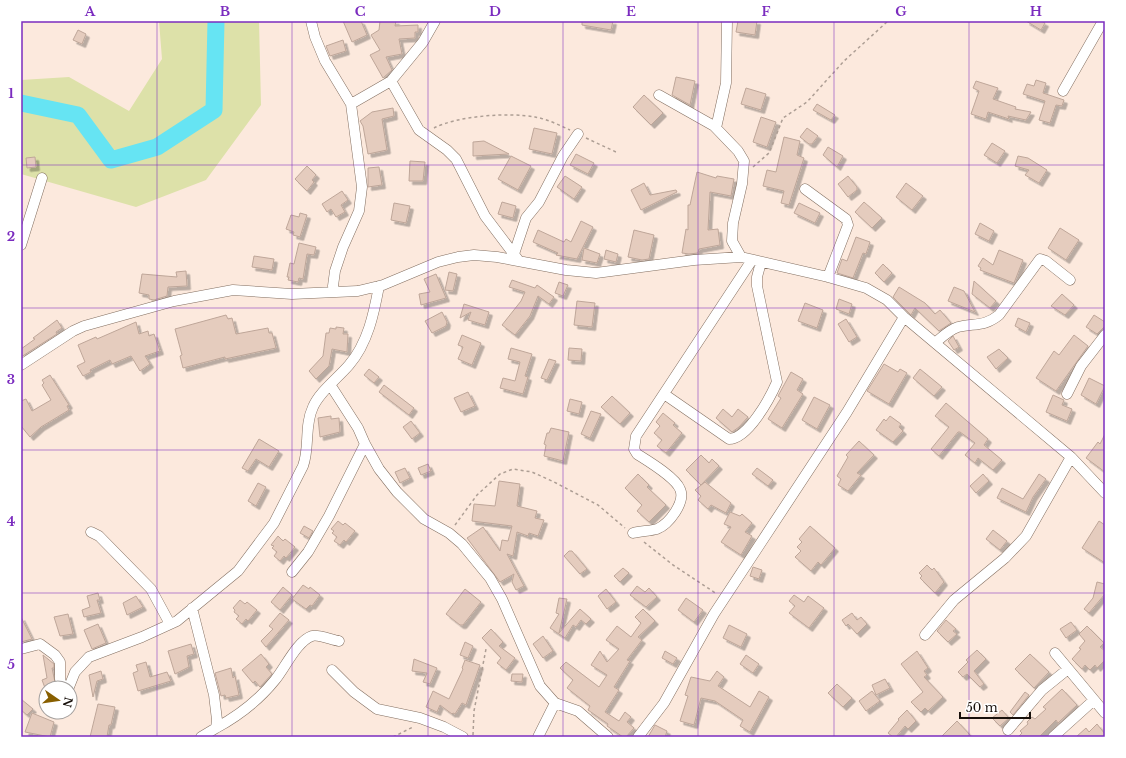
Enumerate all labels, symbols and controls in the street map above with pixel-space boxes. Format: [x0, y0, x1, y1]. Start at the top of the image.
text: A [84, 3, 96, 20]
text: B [220, 3, 230, 20]
text: C [355, 3, 366, 20]
text: D [489, 3, 501, 20]
text: E [626, 3, 636, 20]
text: F [762, 3, 771, 20]
text: G [895, 3, 907, 20]
text: H [1030, 3, 1042, 20]
text: 1 [8, 85, 14, 102]
text: 2 [7, 228, 15, 245]
text: 3 [7, 371, 15, 388]
text: 4 [7, 513, 16, 530]
text: 5 [7, 656, 15, 673]
north arrow [38, 680, 78, 720]
scale bar [960, 694, 1030, 720]
text: N [60, 696, 76, 710]
text: 50 m [966, 700, 998, 715]

